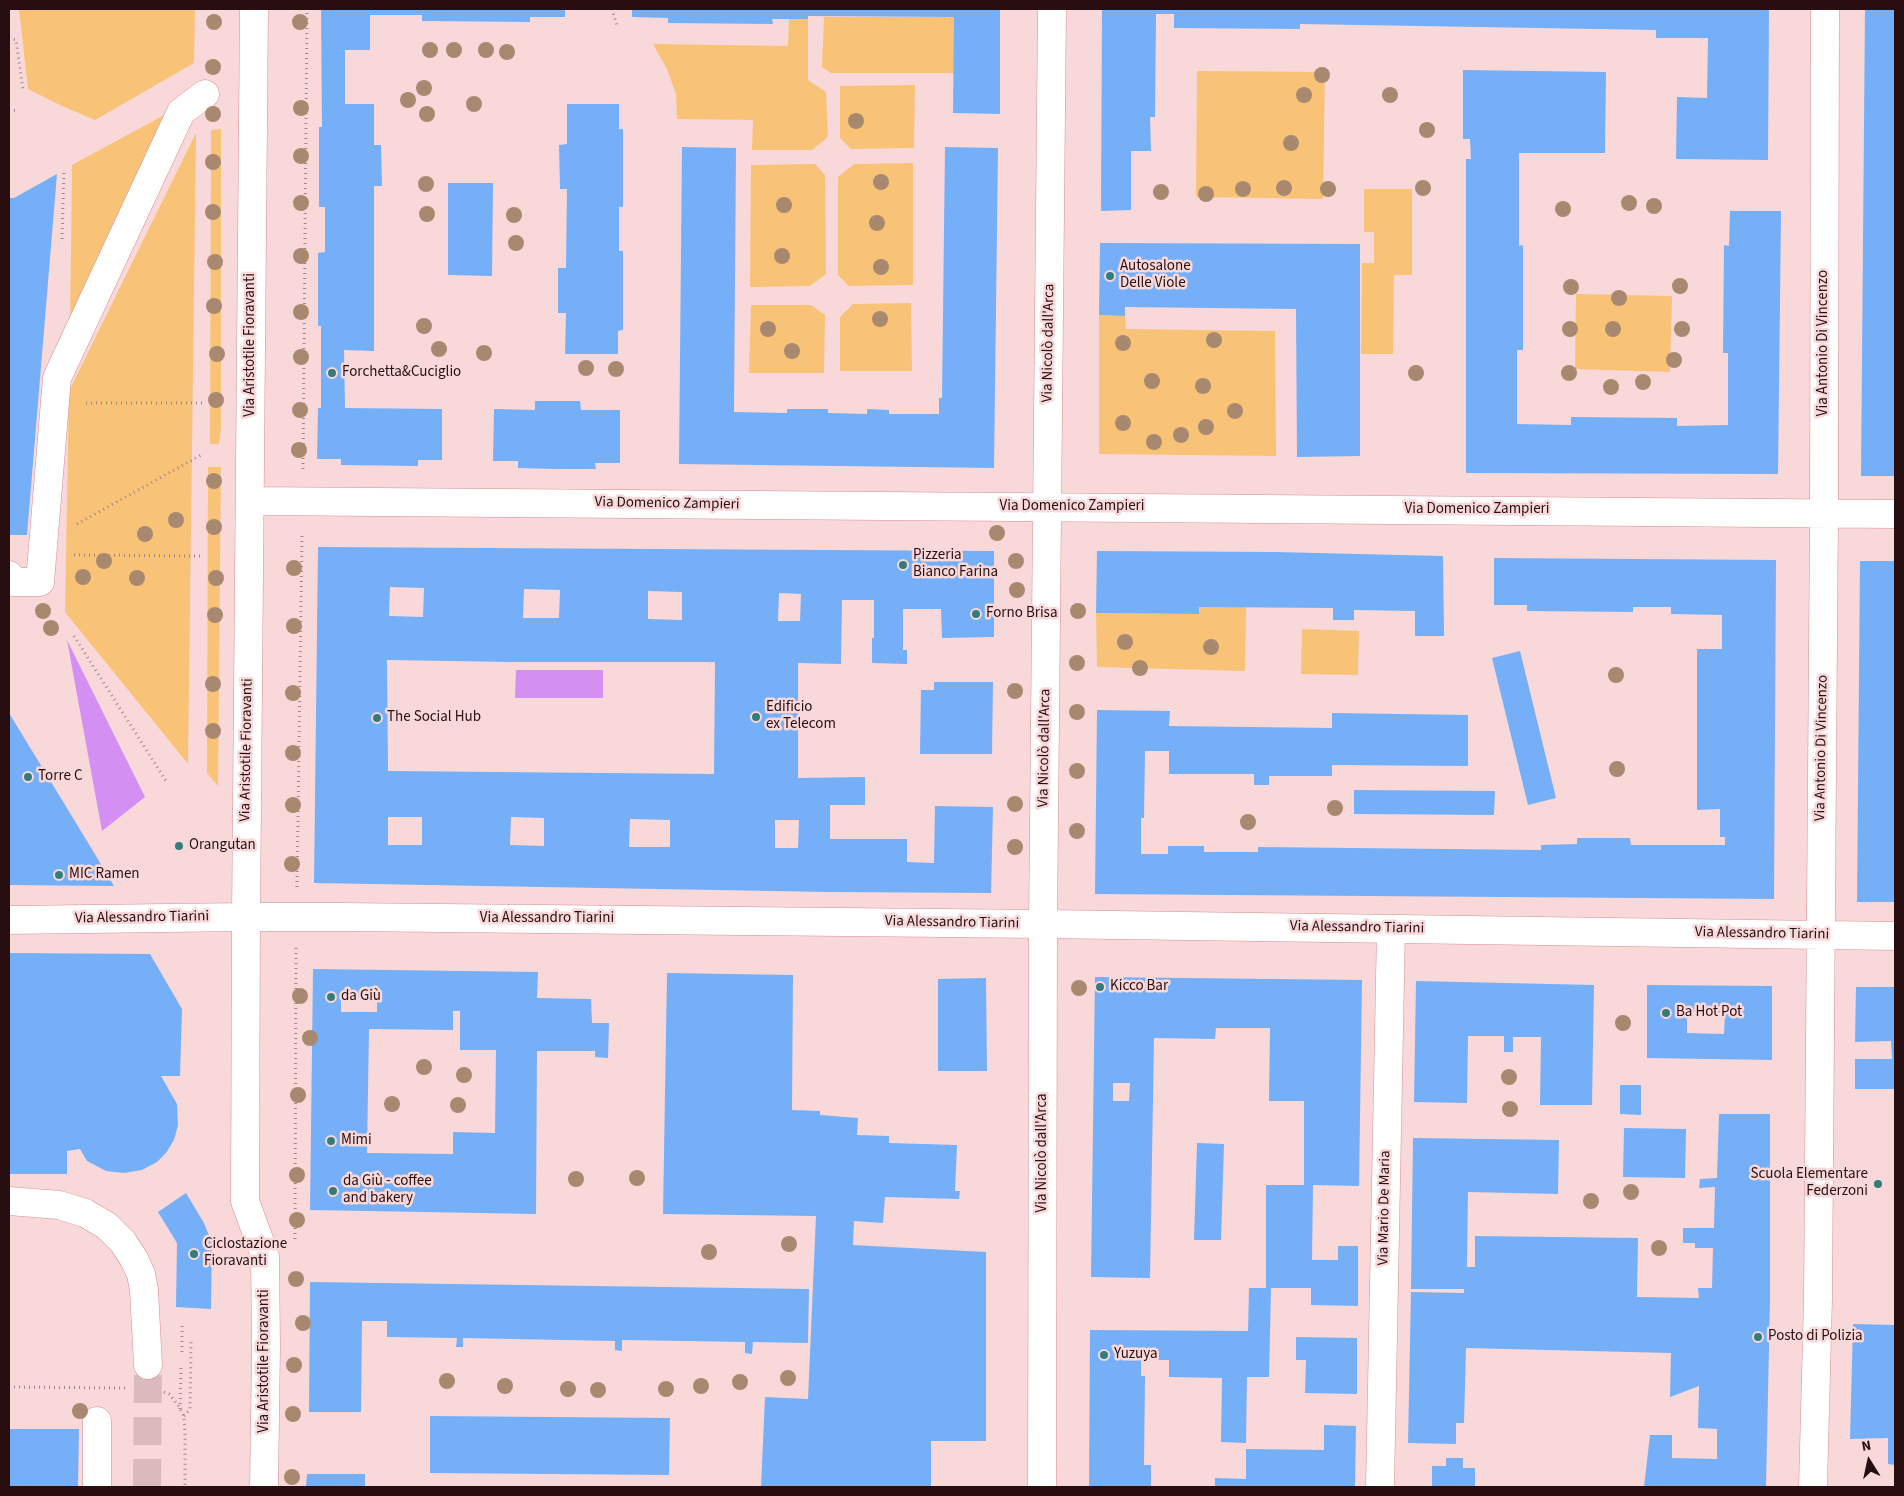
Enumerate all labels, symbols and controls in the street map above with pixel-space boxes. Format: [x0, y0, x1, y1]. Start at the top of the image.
place label: Autosalone Delle Viole [1120, 258, 1191, 293]
marker: Autosalone Delle Viole [1104, 270, 1116, 282]
street label: Via Antonio Di Vincenzo [1815, 270, 1833, 416]
street label: Via Aristotile Fioravanti [242, 273, 260, 417]
street label: Via Nicolò dall'Arca [1039, 283, 1059, 403]
place label: Forchetta&Cuciglio [342, 364, 461, 382]
marker: Forchetta&Cuciglio [326, 367, 338, 379]
street label: Via Domenico Zampieri [594, 494, 740, 514]
street label: Via Domenico Zampieri [1000, 498, 1144, 516]
street label: Via Domenico Zampieri [1405, 501, 1549, 519]
place label: Pizzeria Bianco Farina [913, 547, 998, 582]
marker: Pizzeria Bianco Farina [897, 559, 909, 571]
place label: Forno Brisa [986, 605, 1057, 623]
marker: Forno Brisa [970, 608, 982, 620]
street label: Via Antonio Di Vincenzo [1812, 675, 1832, 821]
street label: Via Aristotile Fioravanti [237, 678, 257, 822]
street label: Via Nicolò dall'Arca [1035, 688, 1055, 808]
place label: Edificio ex Telecom [766, 699, 836, 734]
place label: The Social Hub [387, 709, 481, 727]
marker: Edificio ex Telecom [750, 711, 762, 723]
marker: The Social Hub [371, 712, 383, 724]
place label: Torre C [38, 768, 82, 786]
marker: Torre C [22, 771, 34, 783]
place label: Orangutan [189, 837, 256, 855]
marker: Orangutan [173, 840, 185, 852]
place label: MIC Ramen [69, 866, 140, 884]
marker: MIC Ramen [53, 869, 65, 881]
street label: Via Alessandro Tiarini [75, 908, 209, 928]
street label: Via Alessandro Tiarini [480, 910, 614, 928]
street label: Via Alessandro Tiarini [885, 913, 1019, 933]
street label: Via Alessandro Tiarini [1290, 918, 1424, 938]
street label: Via Alessandro Tiarini [1695, 924, 1829, 944]
place label: Kicco Bar [1110, 978, 1168, 996]
marker: Kicco Bar [1094, 981, 1106, 993]
place label: da Giù [341, 988, 381, 1006]
marker: da Giù [325, 991, 337, 1003]
place label: Ba Hot Pot [1676, 1004, 1742, 1022]
marker: Ba Hot Pot [1660, 1007, 1672, 1019]
street label: Via Nicolò dall'Arca [1034, 1094, 1052, 1212]
place label: Mimi [341, 1132, 372, 1150]
marker: Mimi [325, 1135, 337, 1147]
street label: Via Mario De Maria [1375, 1150, 1395, 1266]
place label: Scuola Elementare Federzoni [1750, 1166, 1868, 1201]
place label: da Giù - coffee and bakery [343, 1173, 432, 1208]
marker: Scuola Elementare Federzoni [1872, 1178, 1884, 1190]
marker: da Giù - coffee and bakery [327, 1185, 339, 1197]
place label: Ciclostazione Fioravanti [204, 1236, 287, 1271]
marker: Ciclostazione Fioravanti [188, 1248, 200, 1260]
street label: Via Aristotile Fioravanti [256, 1289, 274, 1433]
place label: Posto di Polizia [1768, 1328, 1863, 1346]
marker: Posto di Polizia [1752, 1331, 1764, 1343]
place label: Yuzuya [1114, 1346, 1157, 1364]
marker: Yuzuya [1098, 1349, 1110, 1361]
north arrow [1844, 1436, 1894, 1486]
text: N [1860, 1436, 1873, 1457]

